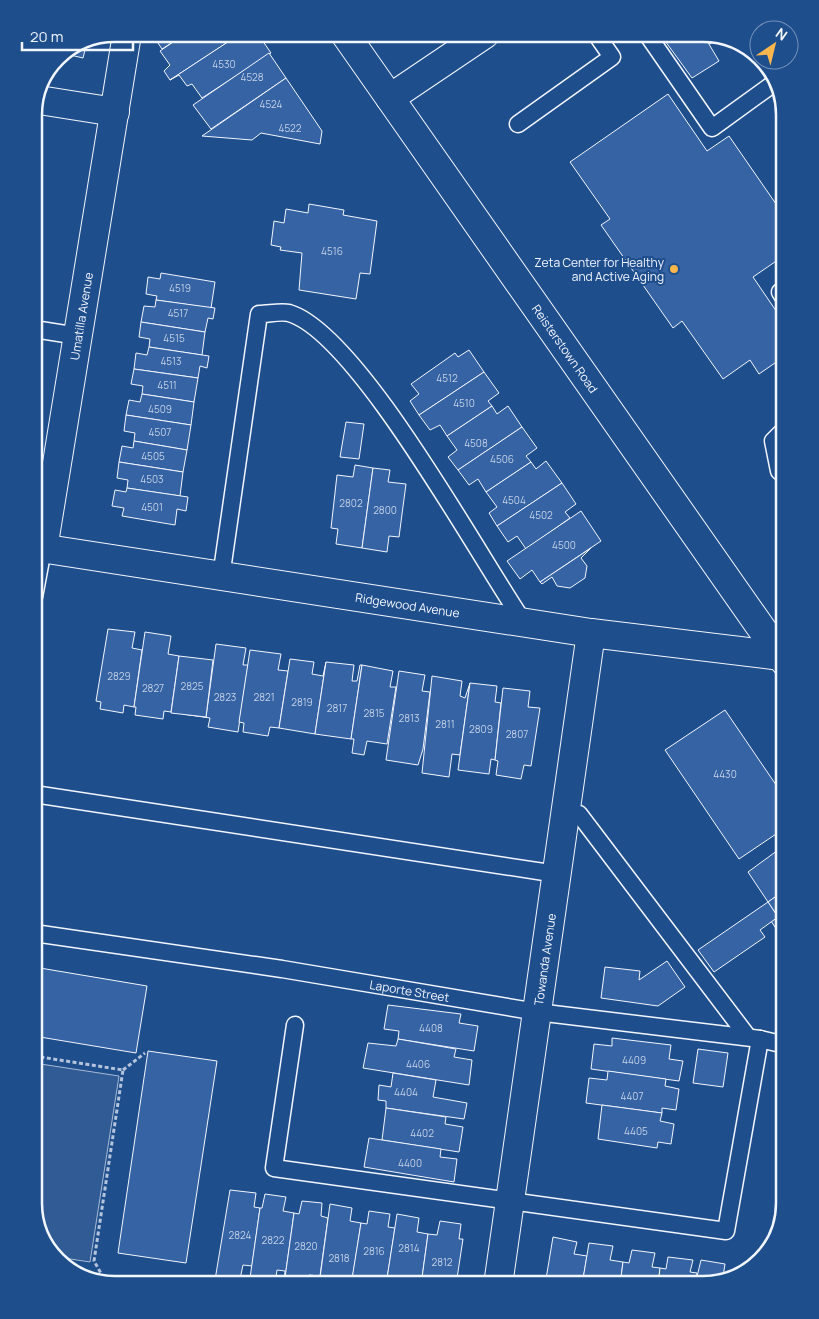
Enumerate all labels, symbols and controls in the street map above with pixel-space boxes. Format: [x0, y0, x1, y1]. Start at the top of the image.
scale bar [22, 20, 134, 52]
north arrow [749, 20, 799, 70]
text: N [772, 23, 791, 45]
text: 20 m [30, 26, 63, 47]
house number: 4530 [212, 57, 236, 71]
house number: 4528 [241, 70, 264, 84]
house number: 4524 [260, 97, 282, 111]
house number: 4522 [279, 121, 302, 135]
house number: 4516 [321, 244, 343, 258]
place label: Zeta Center for Healthy and Active Aging [534, 254, 665, 285]
marker: Zeta Center for Healthy and Active Aging [668, 263, 680, 275]
street label: Umatilla Avenue [65, 271, 97, 361]
house number: 4519 [169, 281, 191, 295]
street label: Reisterstown Road [528, 301, 602, 396]
house number: 4517 [168, 306, 188, 320]
house number: 4515 [163, 331, 185, 345]
house number: 4513 [160, 354, 182, 368]
house number: 4512 [436, 371, 458, 385]
house number: 4511 [157, 378, 177, 392]
house number: 4510 [453, 396, 475, 410]
house number: 4509 [148, 402, 172, 416]
house number: 4507 [149, 425, 171, 439]
house number: 4508 [464, 436, 488, 450]
house number: 4505 [141, 449, 165, 463]
house number: 4506 [490, 452, 514, 466]
house number: 4503 [140, 472, 164, 486]
house number: 4504 [502, 493, 526, 507]
house number: 2802 [339, 496, 363, 510]
house number: 4501 [141, 500, 163, 514]
house number: 2800 [373, 503, 397, 517]
house number: 4502 [529, 508, 553, 522]
house number: 4500 [552, 538, 576, 552]
street label: Ridgewood Avenue [354, 588, 461, 621]
house number: 2829 [107, 669, 131, 683]
house number: 2825 [181, 679, 204, 693]
house number: 2827 [142, 681, 164, 695]
house number: 2823 [214, 690, 236, 704]
house number: 2821 [253, 690, 275, 704]
house number: 2819 [291, 695, 313, 709]
house number: 2817 [327, 701, 347, 715]
house number: 2815 [363, 706, 385, 720]
house number: 2813 [399, 711, 419, 725]
house number: 2811 [435, 717, 455, 731]
house number: 2809 [469, 722, 493, 736]
house number: 2807 [506, 727, 528, 741]
house number: 4430 [713, 767, 737, 781]
street label: Towanda Avenue [529, 912, 559, 1007]
street label: Laporte Street [368, 975, 451, 1006]
house number: 4408 [419, 1021, 443, 1035]
house number: 4409 [622, 1053, 646, 1067]
house number: 4406 [406, 1057, 430, 1071]
house number: 4404 [394, 1085, 418, 1099]
house number: 4407 [620, 1089, 644, 1103]
house number: 4405 [624, 1124, 648, 1138]
house number: 4402 [410, 1126, 434, 1140]
house number: 4400 [398, 1156, 422, 1170]
house number: 2824 [229, 1228, 252, 1242]
house number: 2822 [262, 1233, 285, 1247]
house number: 2820 [294, 1239, 318, 1253]
house number: 2814 [398, 1241, 420, 1255]
house number: 2816 [363, 1244, 385, 1258]
house number: 2818 [328, 1251, 350, 1265]
house number: 2812 [431, 1255, 453, 1269]

